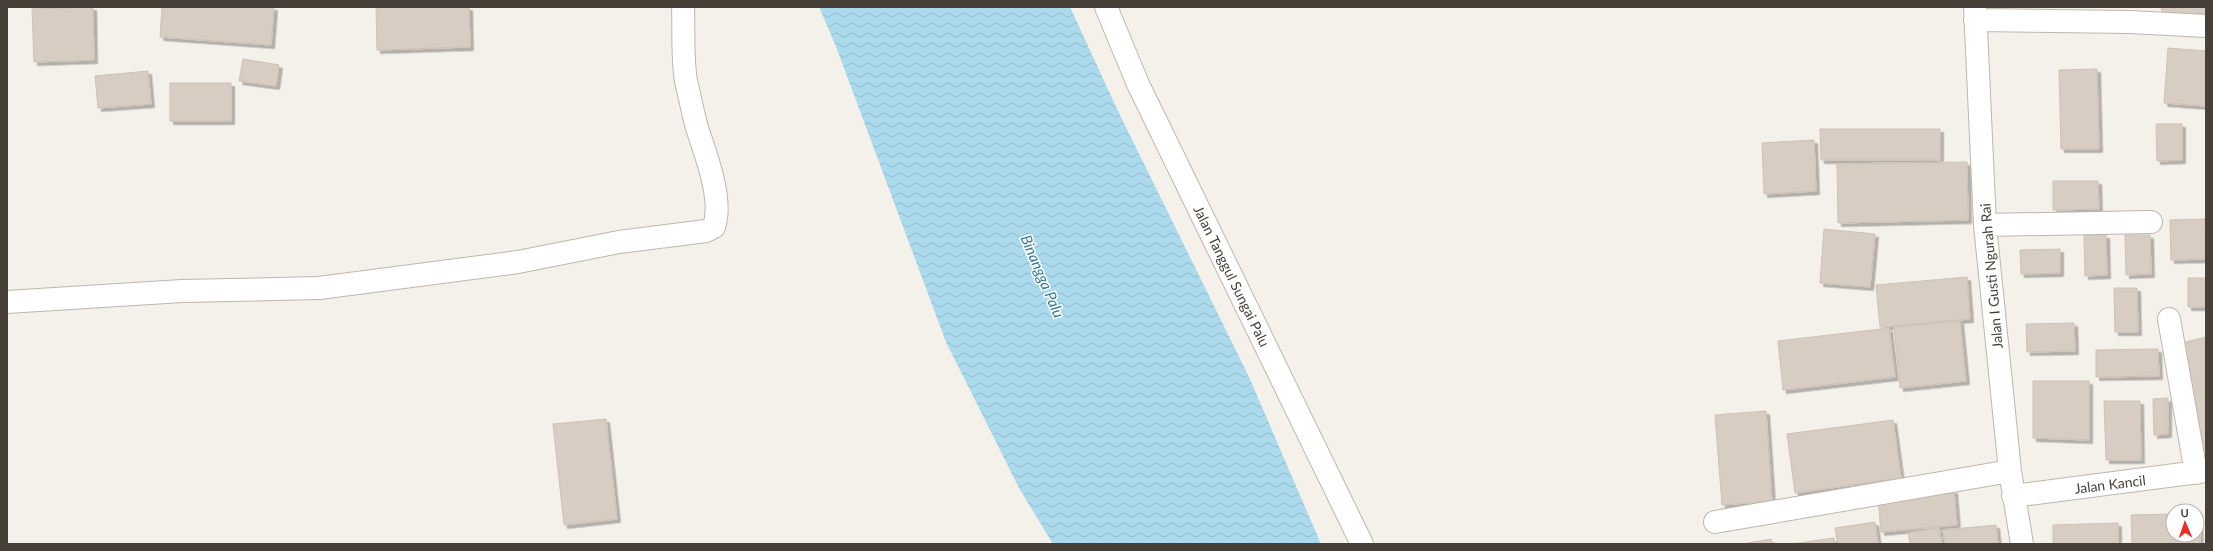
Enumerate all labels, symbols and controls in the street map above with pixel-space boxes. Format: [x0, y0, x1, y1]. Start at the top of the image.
street label: Jalan Tanggul Sungai Palu [1190, 203, 1274, 349]
street label: Jalan I Gusti Ngurah Rai [1976, 203, 2006, 349]
water label: Binangga Palu [1017, 232, 1069, 320]
street label: Jalan Kancil [2073, 471, 2147, 497]
north arrow [2165, 503, 2205, 543]
text: U [2180, 506, 2189, 519]

